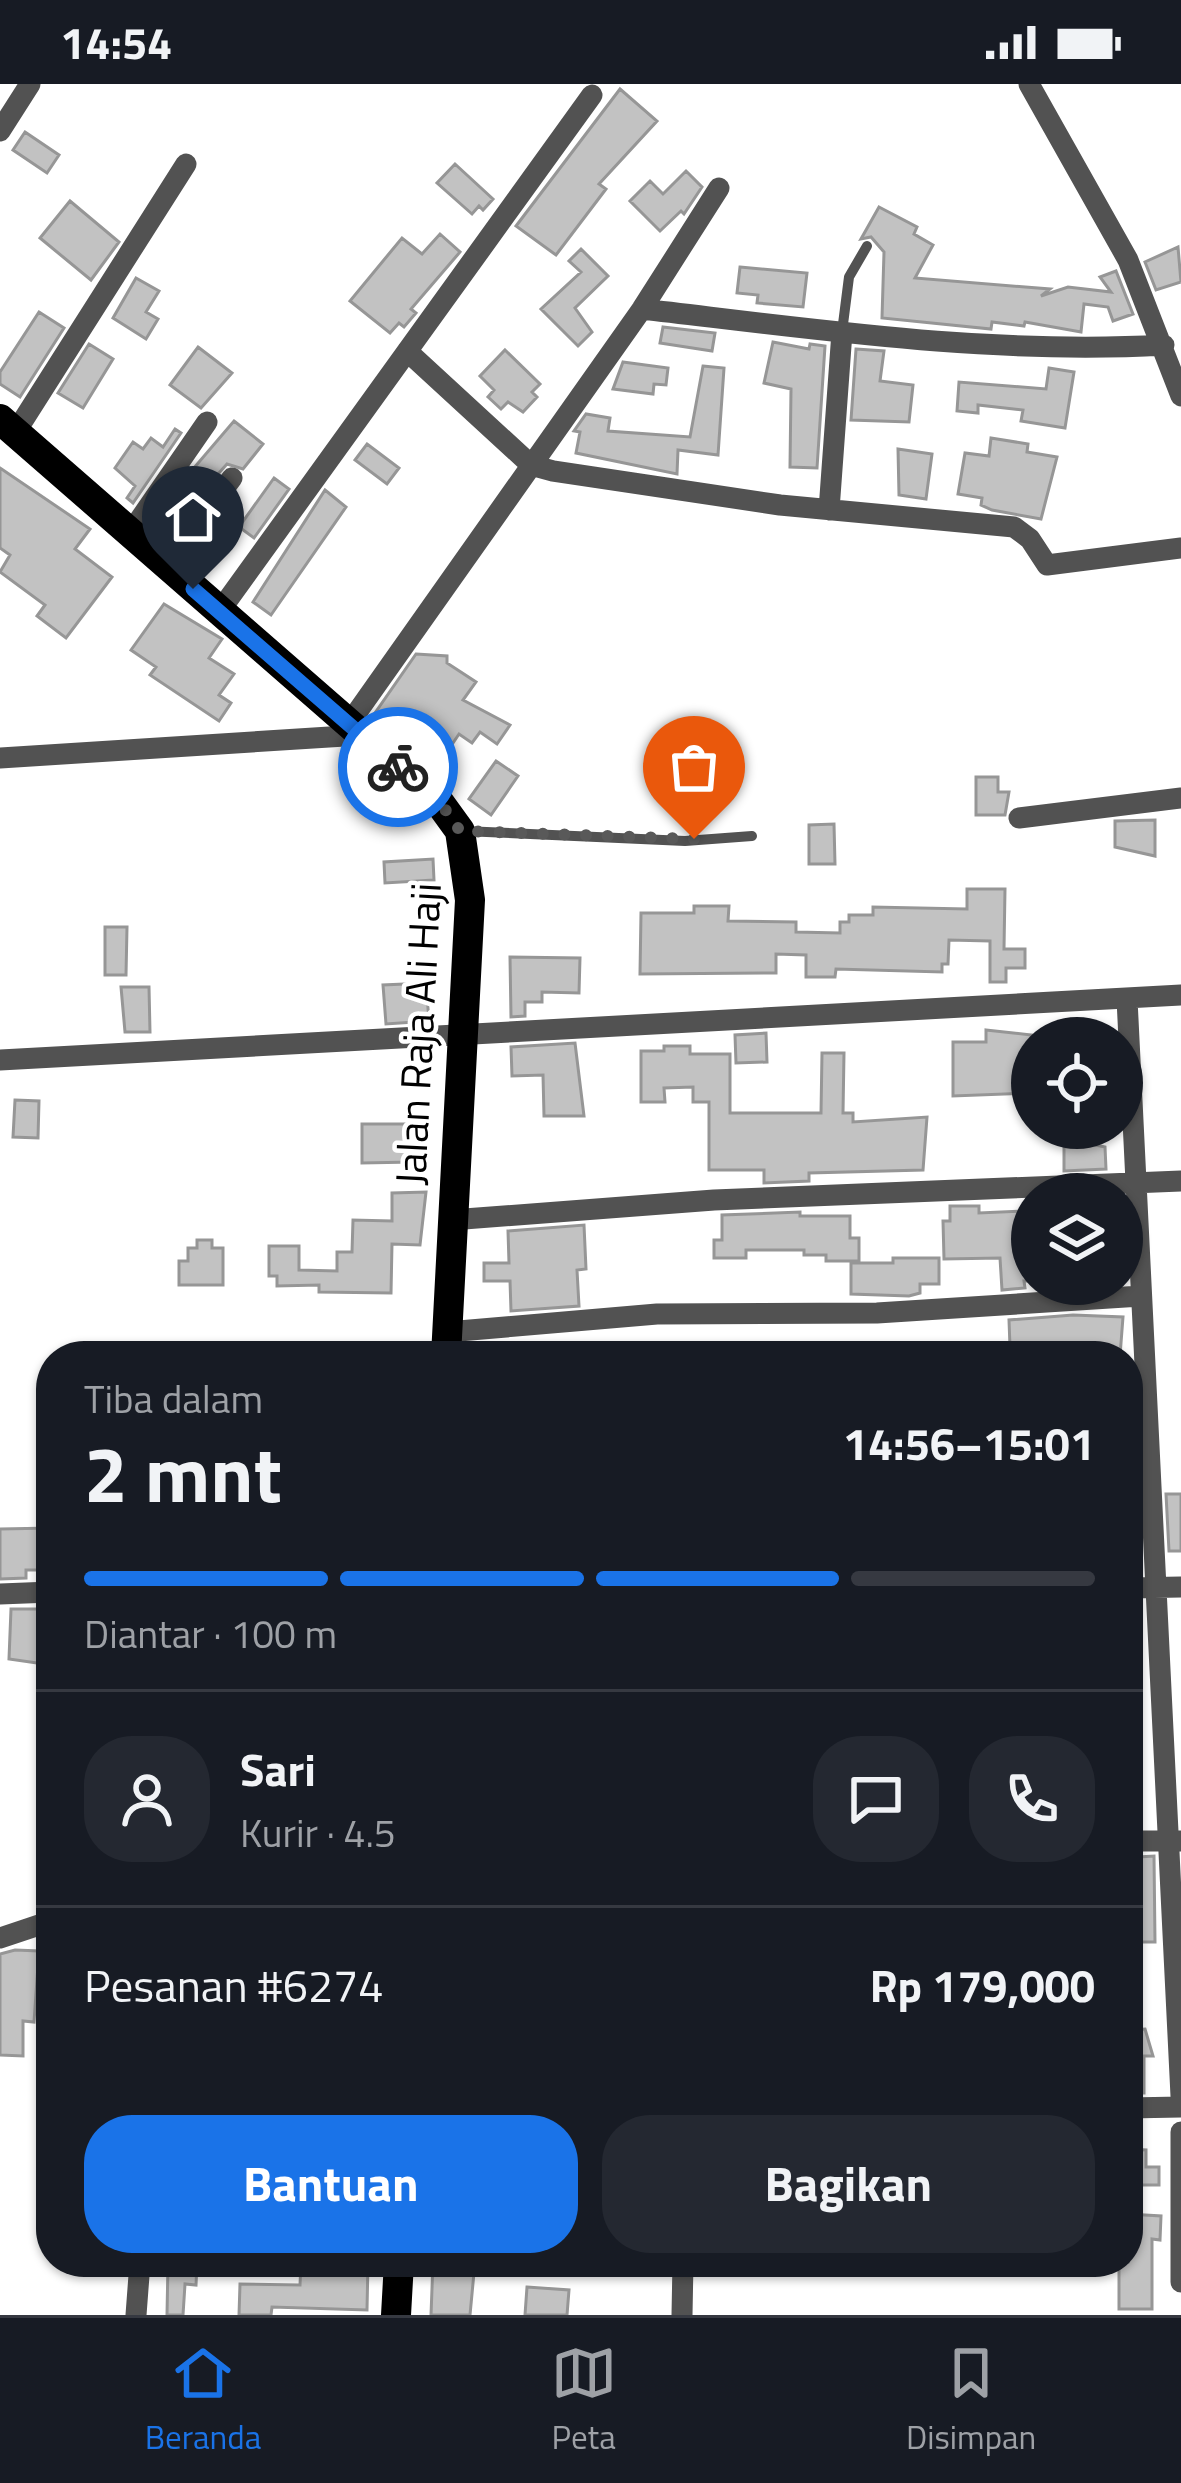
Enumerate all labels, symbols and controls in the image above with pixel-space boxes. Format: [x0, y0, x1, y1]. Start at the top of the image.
text: 14:54 [60, 8, 172, 76]
pin [142, 466, 244, 589]
icon: home [160, 484, 226, 550]
courier [338, 707, 458, 827]
pin [643, 716, 745, 839]
icon: bike [365, 734, 431, 800]
icon: bag [661, 734, 727, 800]
street label: Jalan Raja Ali Haji [377, 881, 457, 1187]
map controls [1011, 1017, 1143, 1305]
button: locate [1011, 1017, 1143, 1149]
button: layers [1011, 1173, 1143, 1305]
text: Tiba dalam [84, 1369, 263, 1428]
text: 14:56–15:01 [843, 1409, 1095, 1477]
text: 2 mnt [84, 1414, 282, 1532]
text: Diantar · 100 m [84, 1604, 337, 1663]
text: Sari [240, 1735, 316, 1803]
button: person [84, 1736, 210, 1862]
button: chat [813, 1736, 939, 1862]
button: phone [969, 1736, 1095, 1862]
text: Kurir · 4.5 [240, 1803, 396, 1862]
text: Pesanan #6274 [84, 1951, 383, 2019]
text: Rp 179,000 [870, 1951, 1095, 2019]
button: Bantuan [84, 2115, 578, 2253]
button: Bagikan [602, 2115, 1095, 2253]
tab: Beranda [145, 2340, 261, 2462]
tab: Peta [551, 2340, 617, 2462]
tab: Disimpan [906, 2340, 1036, 2462]

